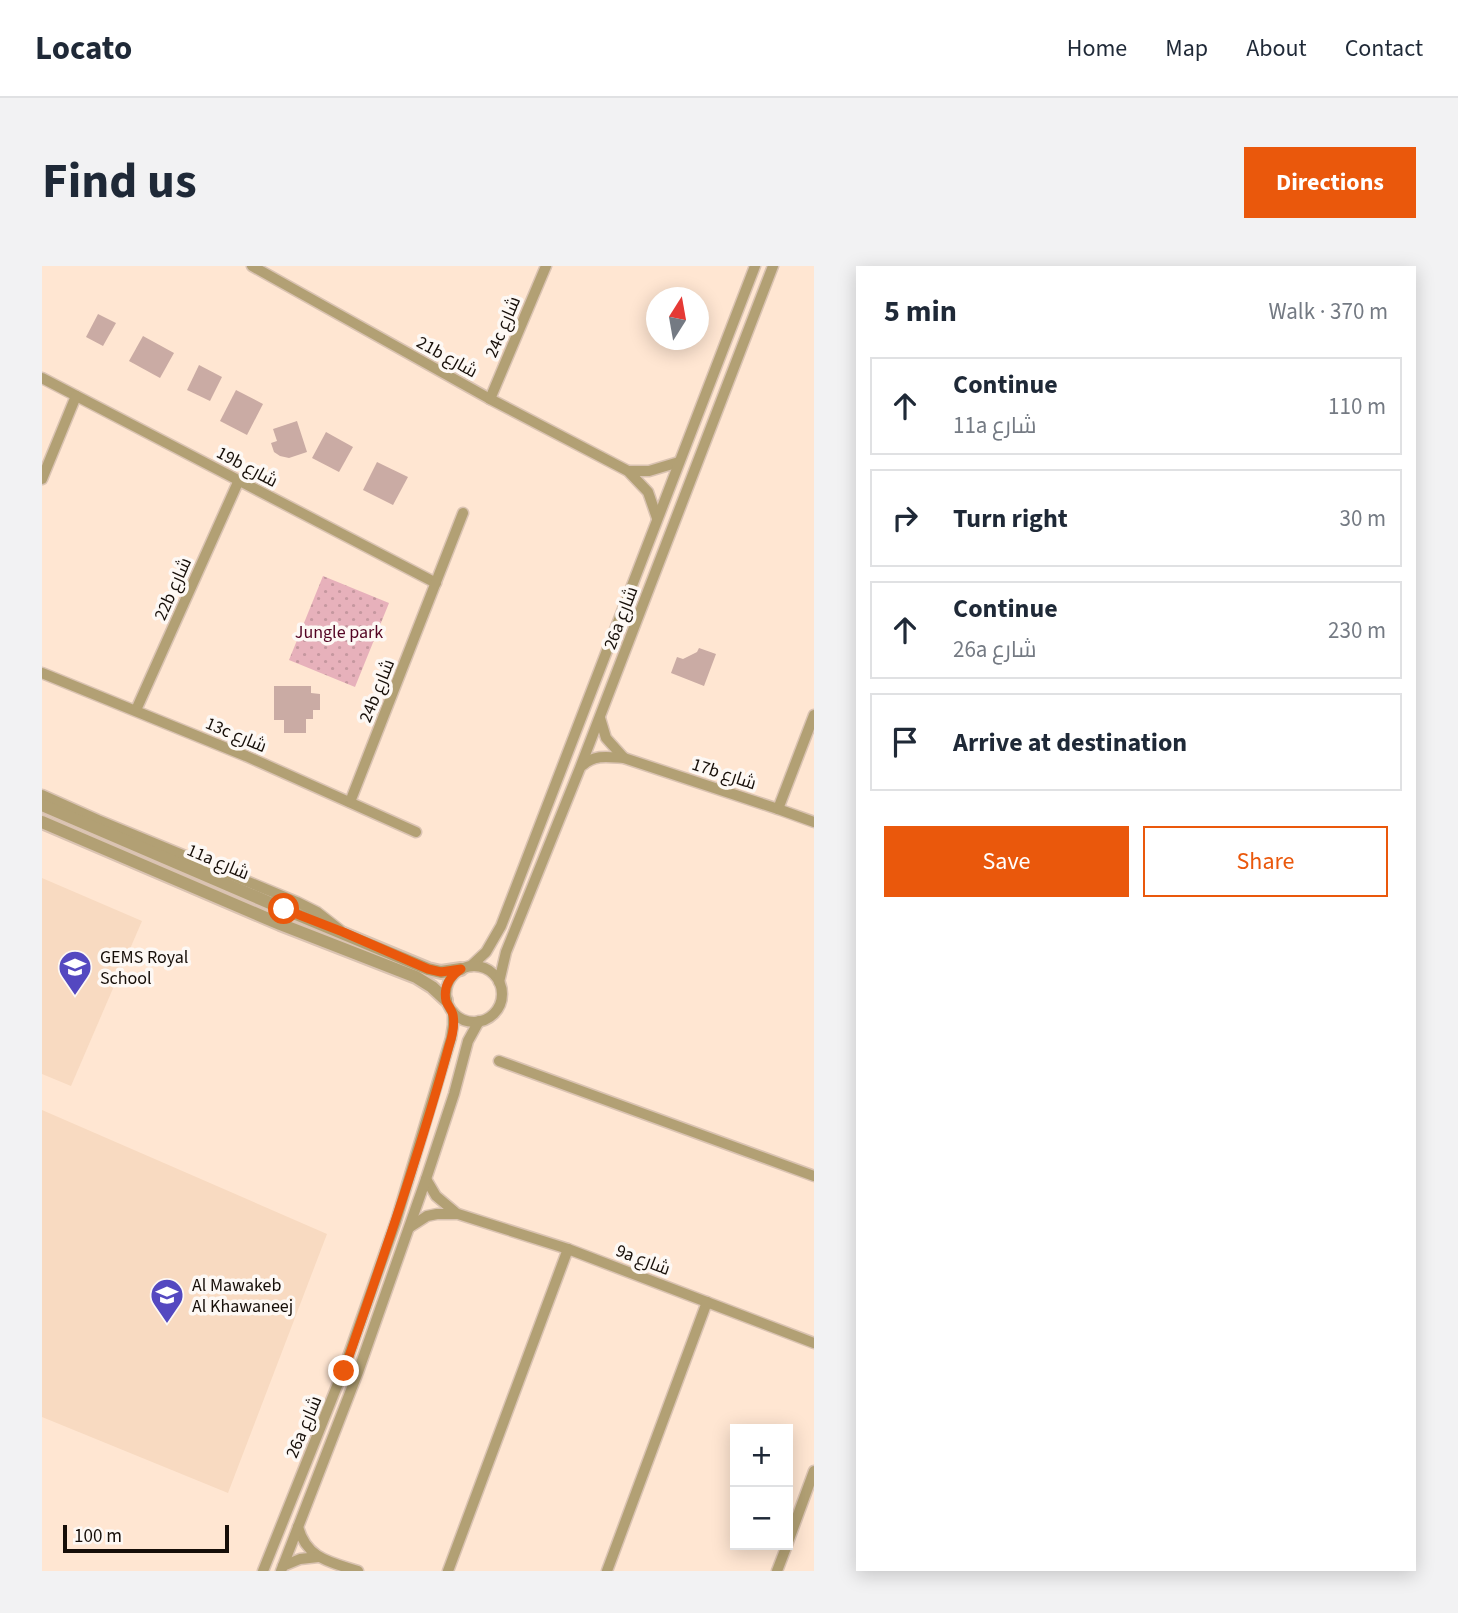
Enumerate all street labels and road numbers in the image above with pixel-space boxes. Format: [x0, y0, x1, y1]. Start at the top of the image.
street label: 24c شارع [479, 292, 527, 362]
street label: 21b شارع [412, 330, 482, 384]
street label: 19b شارع [212, 440, 282, 494]
street label: 22b شارع [148, 554, 198, 624]
street label: 26a شارع [598, 583, 644, 653]
street label: 24b شارع [353, 656, 401, 726]
street label: 13c شارع [201, 711, 271, 759]
street label: 17b شارع [689, 752, 759, 796]
street label: 11a شارع [183, 838, 253, 886]
street label: 9a شارع [612, 1238, 674, 1282]
street label: 26a شارع [280, 1392, 328, 1462]

